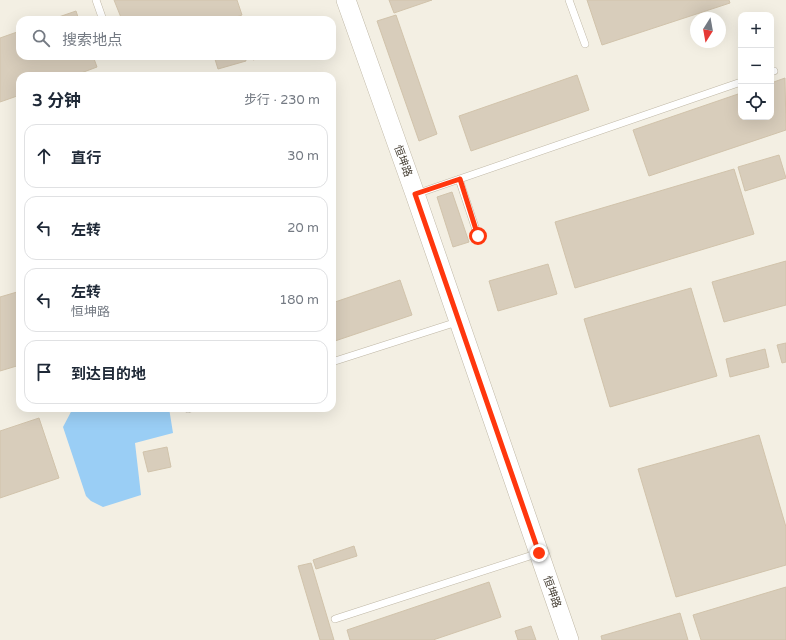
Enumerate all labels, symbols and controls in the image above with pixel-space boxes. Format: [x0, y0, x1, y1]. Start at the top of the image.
north arrow [690, 12, 726, 48]
map controls [738, 12, 774, 120]
button: + [738, 12, 774, 48]
search box [16, 16, 336, 60]
icon: search [30, 27, 52, 49]
text: 搜索地点 [62, 31, 122, 49]
button: − [738, 48, 774, 84]
button: locate [738, 84, 774, 120]
text: 3 分钟 [32, 90, 81, 111]
text: 步行 · 230 m [244, 92, 320, 108]
street label: 恒坤路 [391, 143, 415, 179]
icon: ahead [33, 145, 55, 167]
text: 30 m [287, 148, 319, 164]
text: 直行 [71, 149, 101, 167]
icon: left [33, 217, 55, 239]
text: 20 m [287, 220, 319, 236]
text: 左转 [71, 221, 101, 239]
route start [469, 227, 487, 245]
text: 左转 [71, 283, 101, 301]
icon: left [33, 289, 55, 311]
text: 180 m [279, 292, 319, 308]
text: 恒坤路 [71, 304, 110, 320]
icon: arrive [33, 361, 55, 383]
text: 到达目的地 [71, 365, 146, 383]
route end [530, 544, 548, 562]
street label: 恒坤路 [540, 574, 564, 610]

